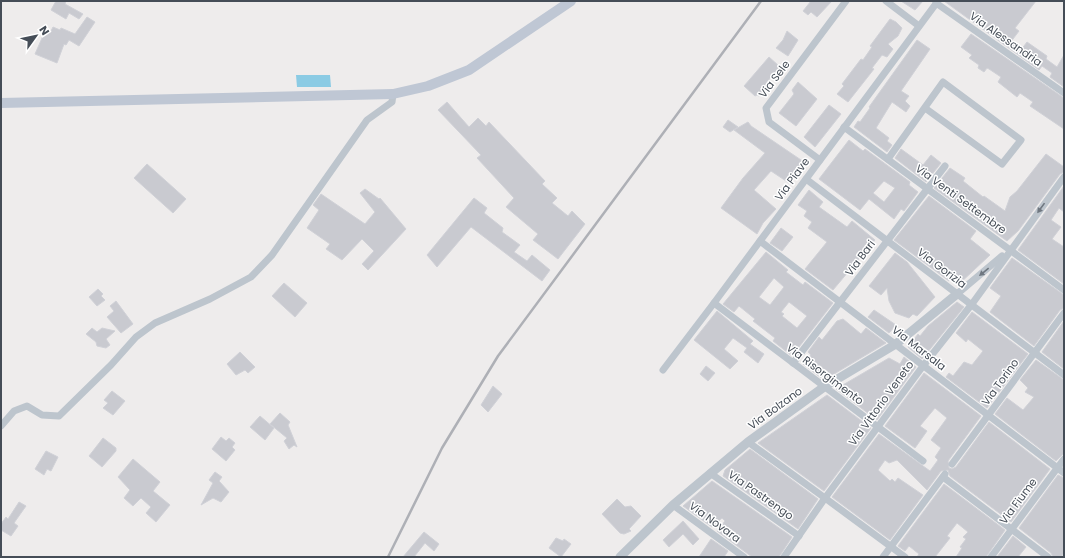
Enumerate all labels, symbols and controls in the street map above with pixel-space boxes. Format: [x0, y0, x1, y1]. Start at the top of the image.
street label: Via Alessandria [967, 8, 1045, 70]
north arrow [16, 16, 56, 56]
text: N [35, 23, 53, 38]
street label: Via Sele [755, 57, 794, 101]
street label: Via Piave [771, 154, 813, 204]
street label: Via Venti Settembre [912, 160, 1010, 238]
one-way arrow [1037, 203, 1045, 214]
street label: Via Bari [841, 236, 879, 279]
street label: Via Gorizia [914, 244, 970, 292]
one-way arrow [978, 267, 989, 276]
street label: Via Marsala [889, 322, 949, 374]
street label: Via Risorgimento [783, 340, 867, 408]
street label: Via Torino [978, 355, 1022, 409]
street label: Via Vittorio Veneto [845, 357, 917, 449]
street label: Via Bolzano [745, 383, 805, 433]
street label: Via Pastrengo [725, 467, 797, 523]
street label: Via Fiume [995, 475, 1041, 527]
street label: Via Novara [686, 498, 744, 546]

